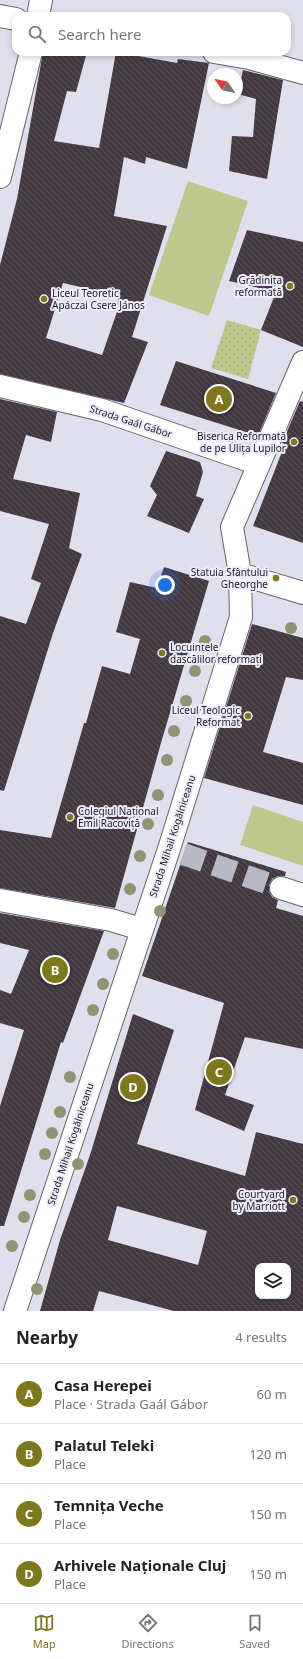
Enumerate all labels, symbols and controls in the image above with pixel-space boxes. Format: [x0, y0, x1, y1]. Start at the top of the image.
search box [12, 12, 291, 56]
icon: search [26, 23, 48, 45]
text: Search here [58, 24, 141, 44]
north arrow [207, 68, 243, 104]
place label: Grădinița reformată [235, 273, 282, 299]
marker: Grădinița reformată [285, 281, 295, 291]
place label: Liceul Teoretic Apáczai Csere János [52, 286, 145, 312]
marker: Liceul Teoretic Apáczai Csere János [39, 294, 49, 304]
pin: A [206, 384, 232, 414]
street label: Strada Gaál Gábor [88, 401, 174, 441]
place label: Biserica Reformată de pe Ulița Lupilor [197, 429, 286, 455]
marker: Biserica Reformată de pe Ulița Lupilor [289, 437, 299, 447]
place label: Statuia Sfântului Gheorghe [191, 565, 268, 591]
marker: Statuia Sfântului Gheorghe [271, 573, 281, 583]
your location [155, 575, 175, 595]
place label: Locuințele dascălilor reformați [170, 640, 262, 666]
marker: Locuințele dascălilor reformați [157, 648, 167, 658]
place label: Liceul Teologic Reformat [172, 703, 240, 729]
marker: Liceul Teologic Reformat [243, 711, 253, 721]
street label: Strada Mihail Kogălniceanu [146, 773, 198, 899]
place label: Colegiul Național Emil Racoviță [78, 804, 159, 830]
marker: Colegiul Național Emil Racoviță [65, 812, 75, 822]
pin: B [42, 955, 68, 985]
pin: C [206, 1057, 232, 1087]
pin: D [120, 1072, 146, 1102]
street label: Strada Mihail Kogălniceanu [44, 1081, 96, 1207]
place label: Courtyard by Marriott [233, 1187, 285, 1213]
marker: Courtyard by Marriott [288, 1195, 298, 1205]
map controls [255, 1263, 291, 1299]
button: layers [255, 1263, 291, 1299]
text: Nearby [16, 1326, 78, 1349]
text: 4 results [235, 1328, 287, 1346]
text: Casa Herepei [54, 1375, 152, 1395]
text: A [25, 1385, 34, 1403]
text: 60 m [257, 1385, 287, 1403]
text: Place · Strada Gaál Gábor [54, 1395, 208, 1413]
text: Palatul Teleki [54, 1435, 154, 1455]
text: B [25, 1445, 33, 1463]
text: 120 m [249, 1445, 287, 1463]
text: Place [54, 1455, 86, 1473]
text: Temnița Veche [54, 1495, 164, 1515]
text: C [25, 1505, 33, 1523]
text: 150 m [249, 1505, 287, 1523]
text: Place [54, 1515, 86, 1533]
text: Arhivele Naționale Cluj [54, 1555, 226, 1575]
text: D [24, 1565, 34, 1583]
text: 150 m [249, 1565, 287, 1583]
text: Place [54, 1575, 86, 1593]
tab: Map [33, 1612, 56, 1651]
tab: Directions [121, 1612, 174, 1651]
tab: Saved [239, 1612, 270, 1651]

